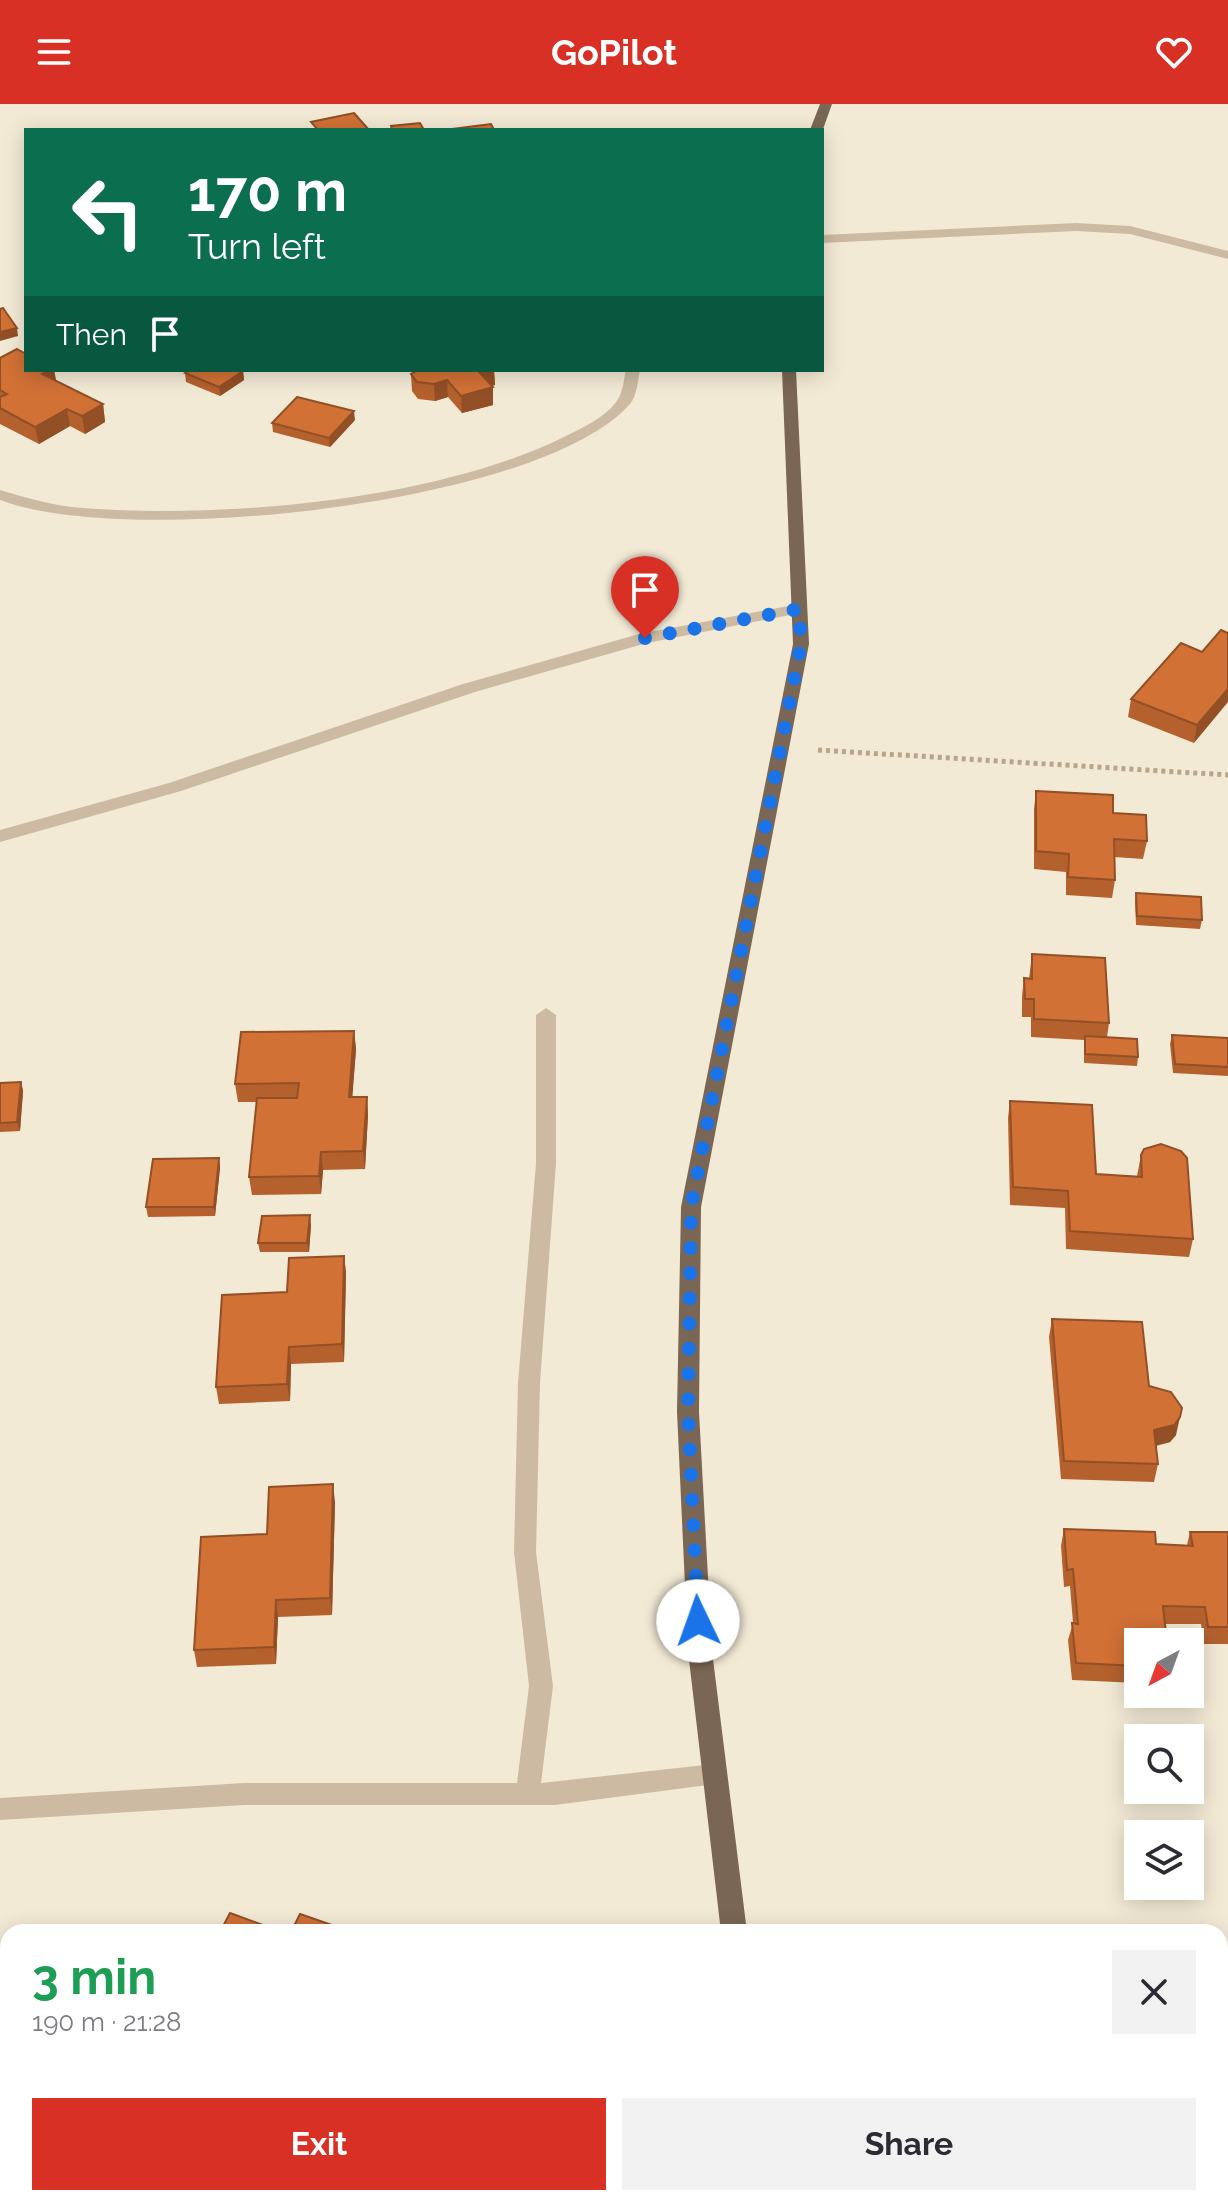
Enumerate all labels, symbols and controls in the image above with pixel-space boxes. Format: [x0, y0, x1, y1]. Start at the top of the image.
icon: menu [32, 30, 76, 74]
icon: heart [1152, 30, 1196, 74]
text: GoPilot [551, 31, 677, 73]
text: 170 m [188, 158, 347, 224]
icon: left [56, 160, 160, 264]
text: Turn left [188, 225, 326, 267]
icon: arrive [143, 312, 187, 356]
text: Then [56, 317, 127, 352]
pin [611, 556, 679, 638]
icon: arrive [623, 568, 667, 612]
position arrow [656, 1579, 740, 1663]
north arrow [1124, 1628, 1204, 1708]
map controls [1124, 1628, 1204, 1900]
button: search [1124, 1724, 1204, 1804]
button: layers [1124, 1820, 1204, 1900]
text: 3 min [32, 1949, 156, 2005]
button: close [1112, 1950, 1196, 2034]
text: 190 m · 21:28 [32, 2007, 182, 2037]
button: Exit [32, 2098, 606, 2190]
button: Share [622, 2098, 1196, 2190]

